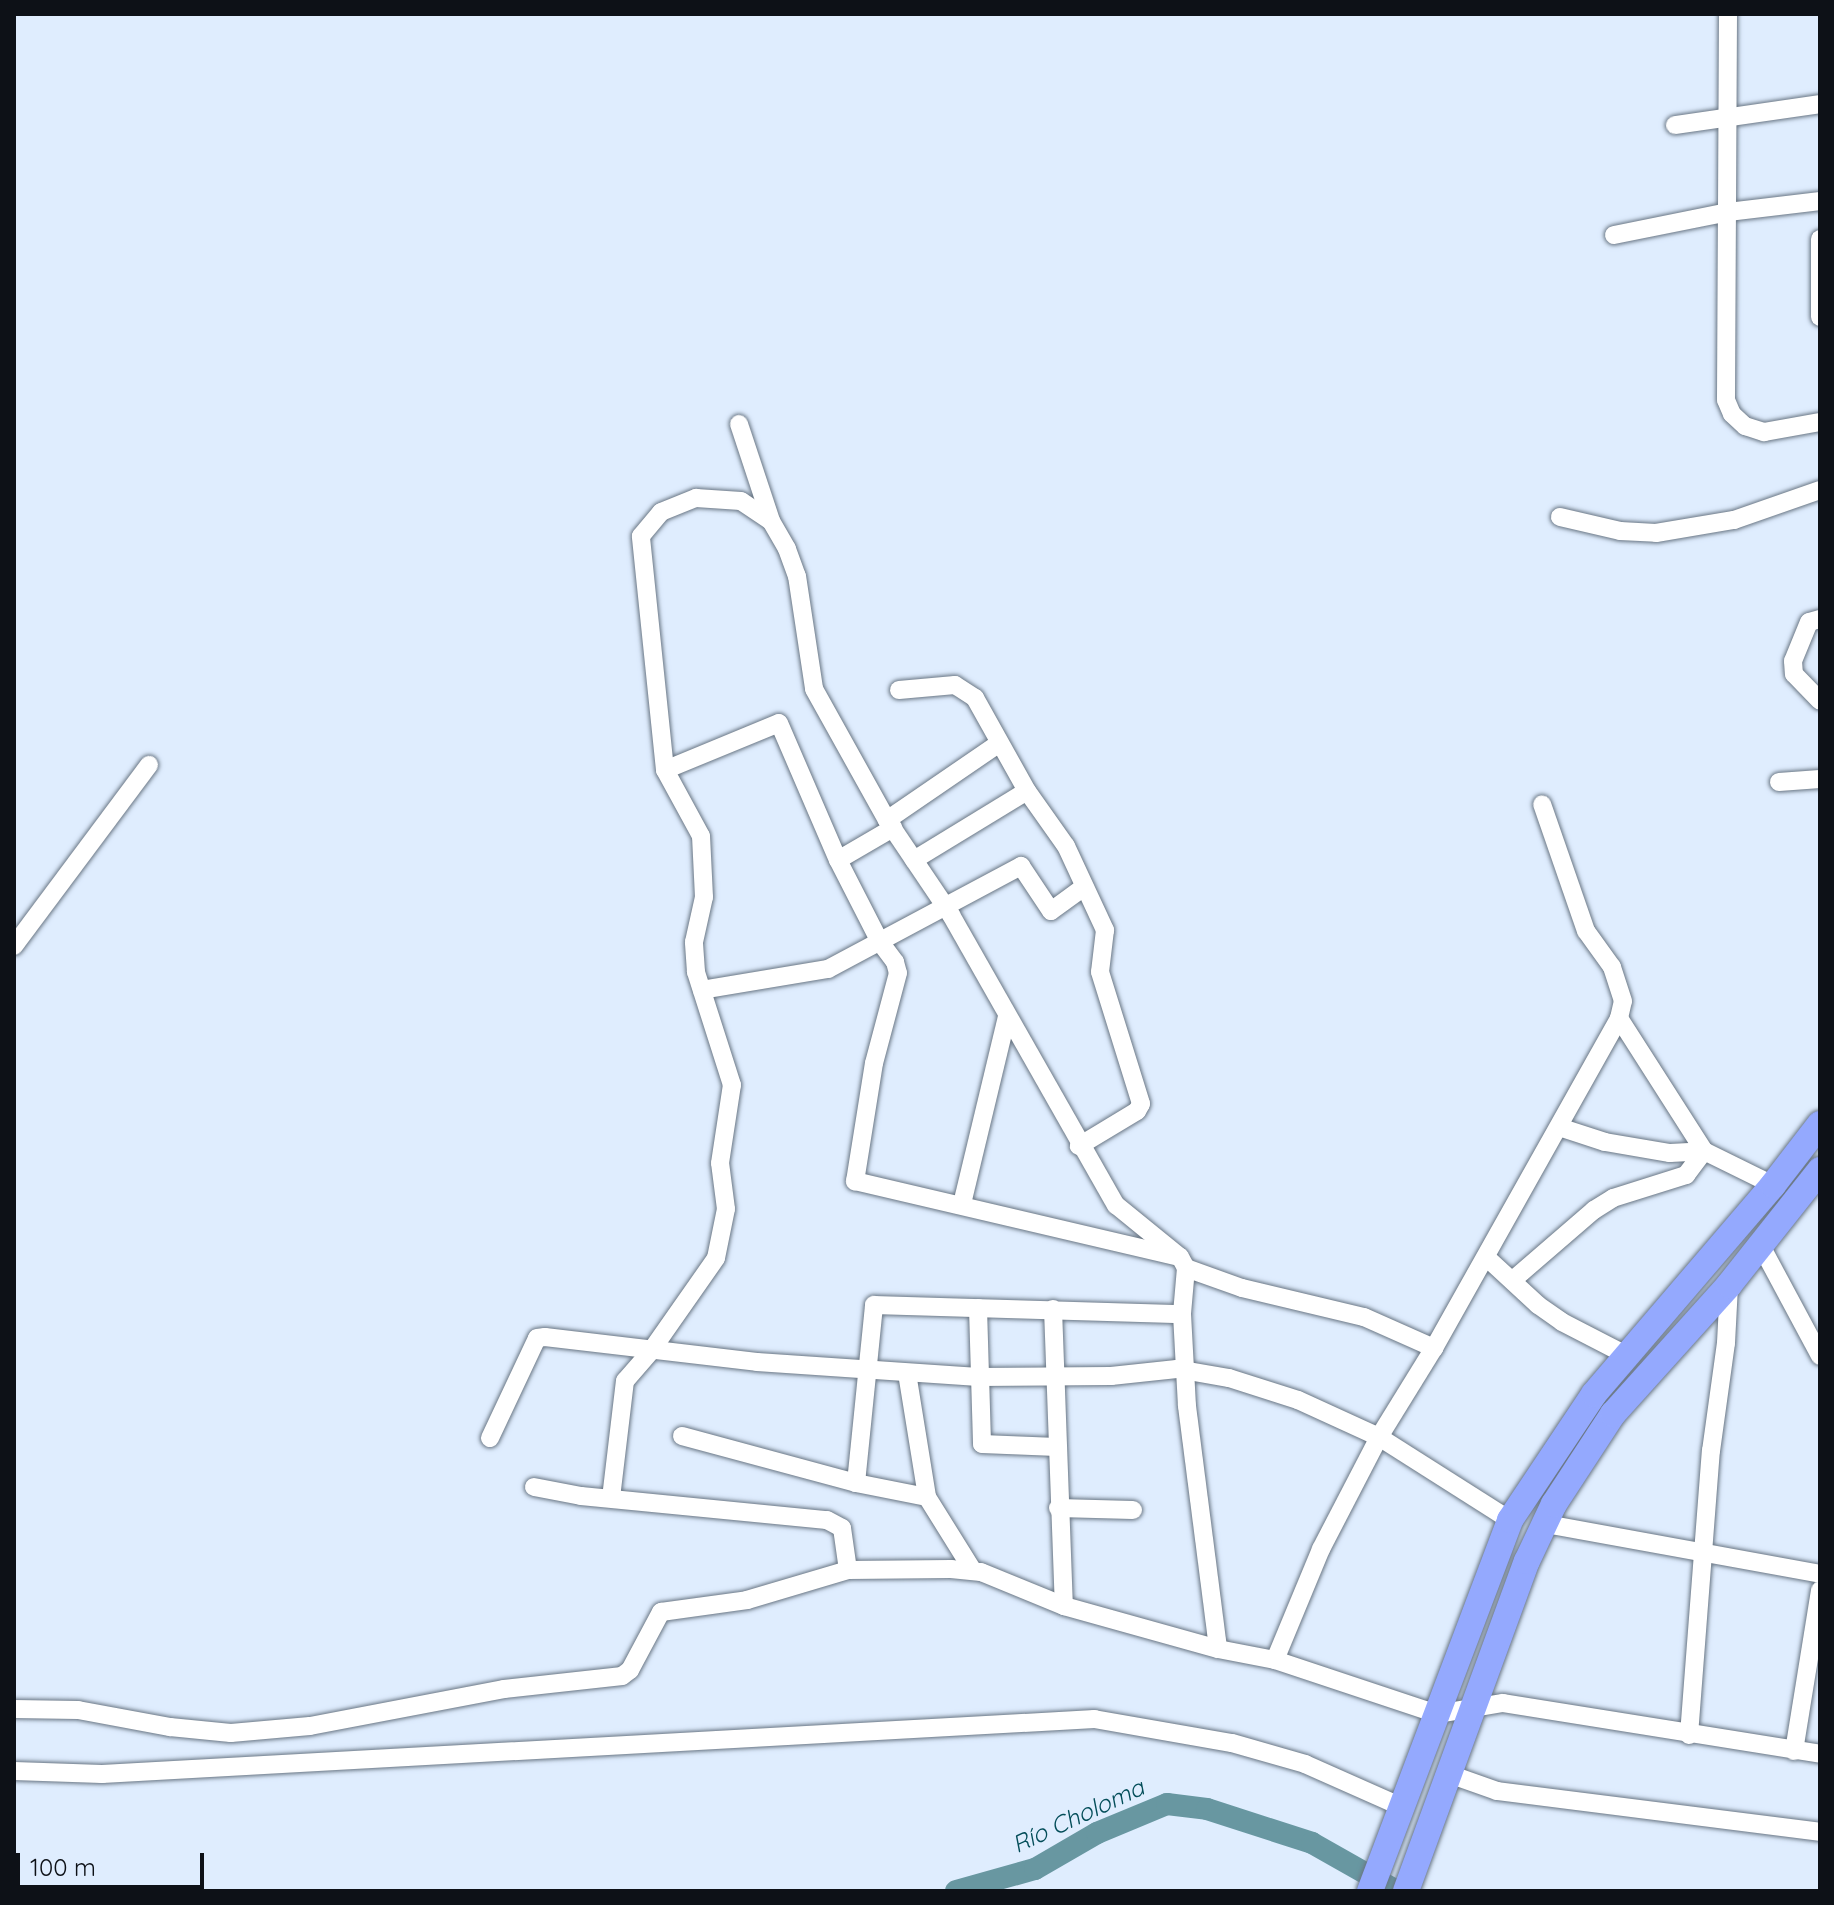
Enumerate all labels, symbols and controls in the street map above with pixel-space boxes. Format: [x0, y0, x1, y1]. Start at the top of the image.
water label: Río Choloma [1007, 1773, 1149, 1859]
scale bar [20, 1837, 208, 1887]
text: 100 m [30, 1852, 96, 1882]

